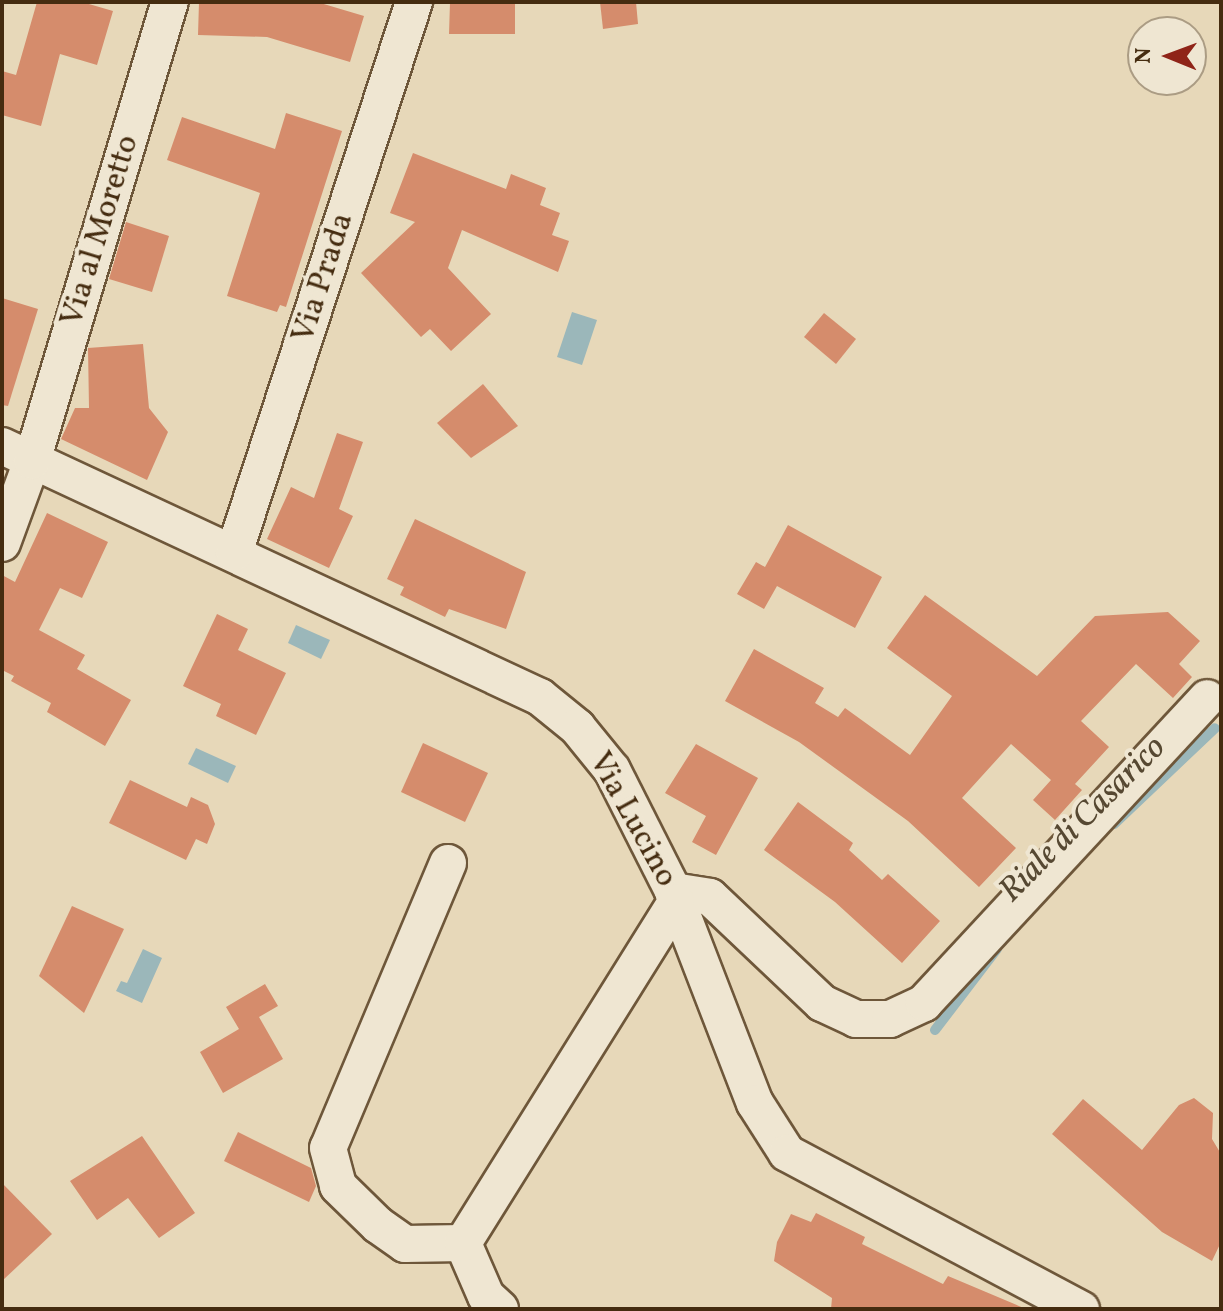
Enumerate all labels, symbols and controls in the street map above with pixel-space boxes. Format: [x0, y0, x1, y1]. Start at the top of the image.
north arrow [1127, 16, 1207, 96]
text: N [1129, 47, 1160, 64]
street label: Via al Moretto [54, 131, 148, 331]
street label: Via Prada [285, 208, 363, 348]
water label: Riale di Casarico [991, 728, 1175, 912]
street label: Via Lucino [579, 746, 685, 894]

